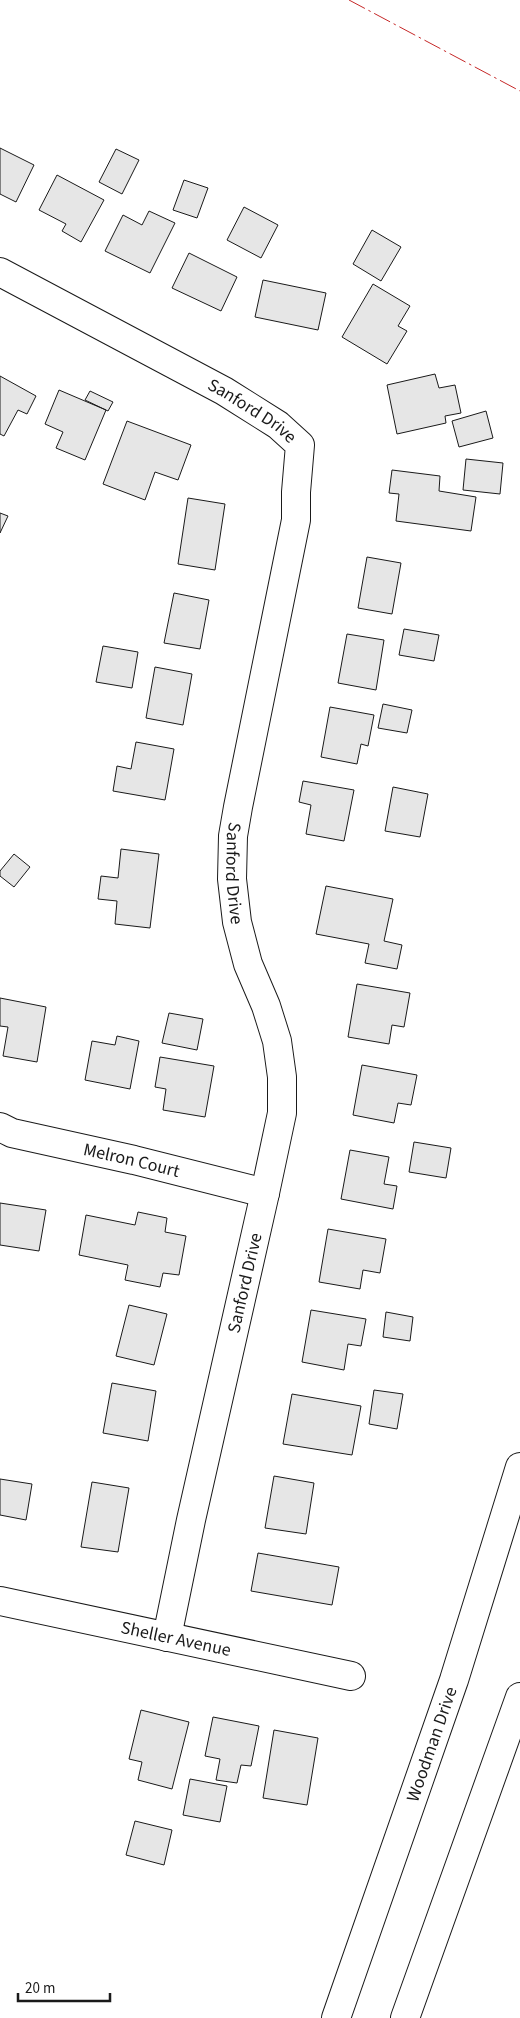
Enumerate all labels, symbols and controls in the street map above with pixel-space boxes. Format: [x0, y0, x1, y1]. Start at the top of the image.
street label: Sanford Drive [203, 372, 302, 449]
street label: Sanford Drive [219, 820, 250, 926]
street label: Melron Court [81, 1137, 182, 1184]
street label: Sanford Drive [221, 1230, 269, 1336]
street label: Sheller Avenue [119, 1615, 233, 1663]
street label: Woodman Drive [400, 1683, 463, 1805]
scale bar [18, 1970, 110, 2002]
text: 20 m [25, 1978, 55, 1999]

